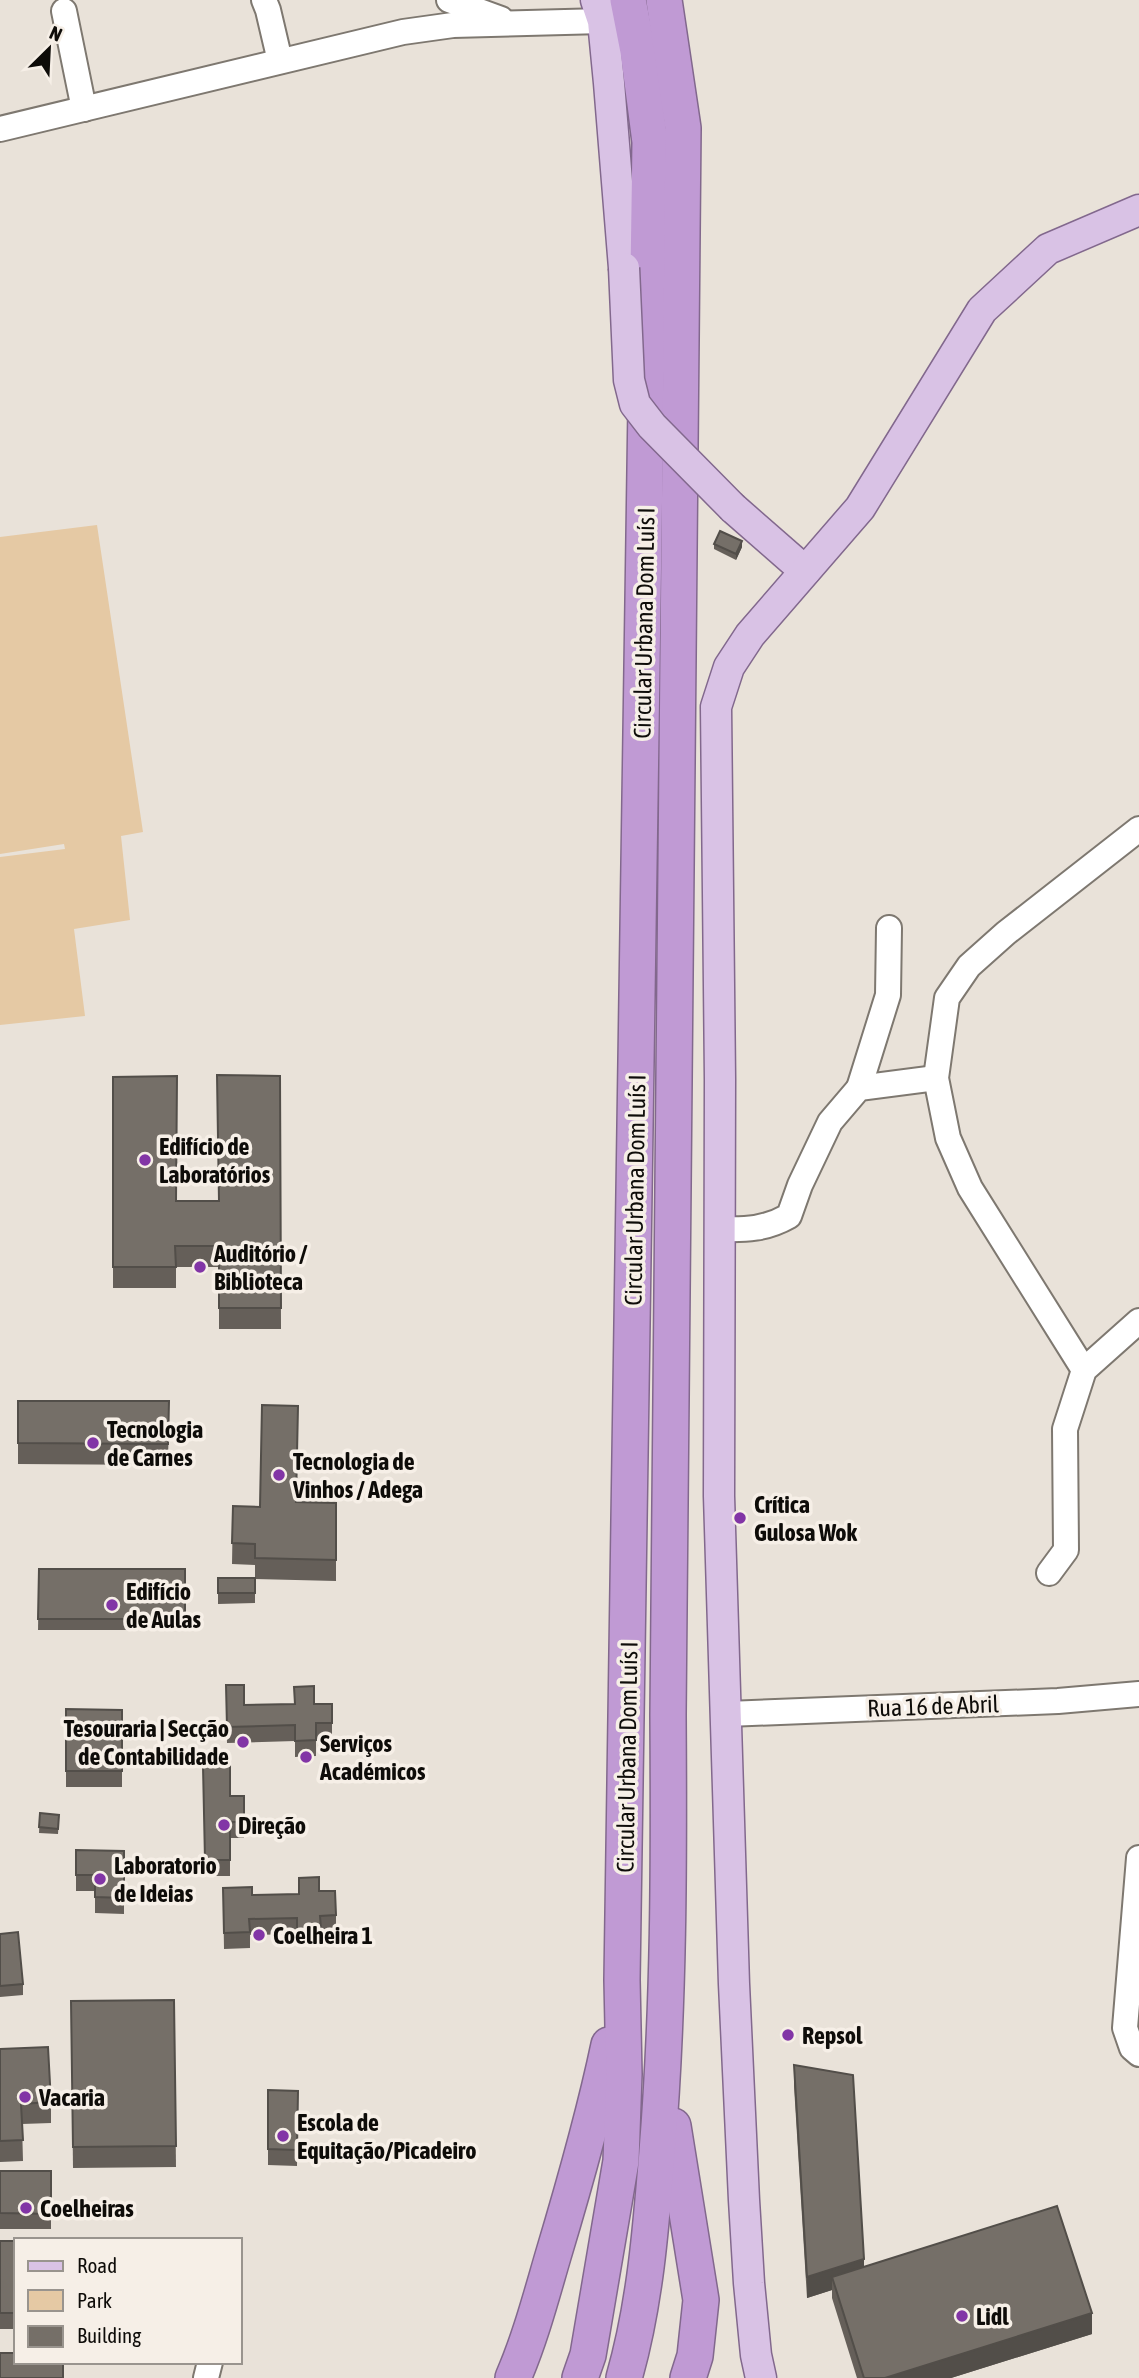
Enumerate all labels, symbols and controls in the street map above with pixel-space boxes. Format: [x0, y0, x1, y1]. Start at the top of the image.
north arrow [14, 14, 84, 84]
text: N [46, 21, 66, 46]
street label: Circular Urbana Dom Luís I [628, 507, 660, 739]
street label: Circular Urbana Dom Luís I [619, 1074, 651, 1306]
place label: Edifício de Laboratórios [159, 1133, 271, 1188]
marker: Edifício de Laboratórios [137, 1152, 153, 1168]
place label: Auditório / Biblioteca [213, 1240, 308, 1295]
marker: Auditório / Biblioteca [192, 1259, 208, 1275]
place label: Tecnologia de Carnes [107, 1416, 203, 1471]
marker: Tecnologia de Carnes [85, 1435, 101, 1451]
place label: Tecnologia de Vinhos / Adega [292, 1448, 423, 1503]
marker: Tecnologia de Vinhos / Adega [271, 1467, 287, 1483]
place label: Crítica Gulosa Wok [754, 1491, 858, 1546]
marker: Crítica Gulosa Wok [732, 1510, 748, 1526]
place label: Edifício de Aulas [126, 1578, 201, 1633]
marker: Edifício de Aulas [104, 1597, 120, 1613]
street label: Circular Urbana Dom Luís I [611, 1641, 643, 1873]
street label: Rua 16 de Abril [867, 1690, 1000, 1722]
place label: Tesouraria | Secção de Contabilidade [64, 1715, 229, 1770]
place label: Serviços Académicos [319, 1730, 426, 1785]
marker: Tesouraria | Secção de Contabilidade [235, 1734, 251, 1750]
marker: Serviços Académicos [298, 1749, 314, 1765]
place label: Direção [238, 1812, 306, 1839]
marker: Direção [216, 1817, 232, 1833]
place label: Laboratorio de Ideias [114, 1852, 217, 1907]
marker: Laboratorio de Ideias [92, 1871, 108, 1887]
place label: Coelheira 1 [273, 1922, 373, 1949]
marker: Coelheira 1 [251, 1927, 267, 1943]
place label: Repsol [802, 2022, 863, 2049]
marker: Repsol [780, 2027, 796, 2043]
place label: Vacaria [38, 2084, 105, 2111]
marker: Vacaria [17, 2089, 33, 2105]
place label: Escola de Equitação/Picadeiro [297, 2109, 476, 2164]
marker: Escola de Equitação/Picadeiro [275, 2128, 291, 2144]
place label: Coelheiras [40, 2195, 134, 2222]
marker: Coelheiras [18, 2200, 34, 2216]
legend [14, 2238, 242, 2364]
text: Road [77, 2253, 117, 2277]
text: Park [77, 2288, 112, 2312]
place label: Lidl [976, 2303, 1009, 2330]
marker: Lidl [954, 2308, 970, 2324]
text: Building [77, 2323, 141, 2347]

